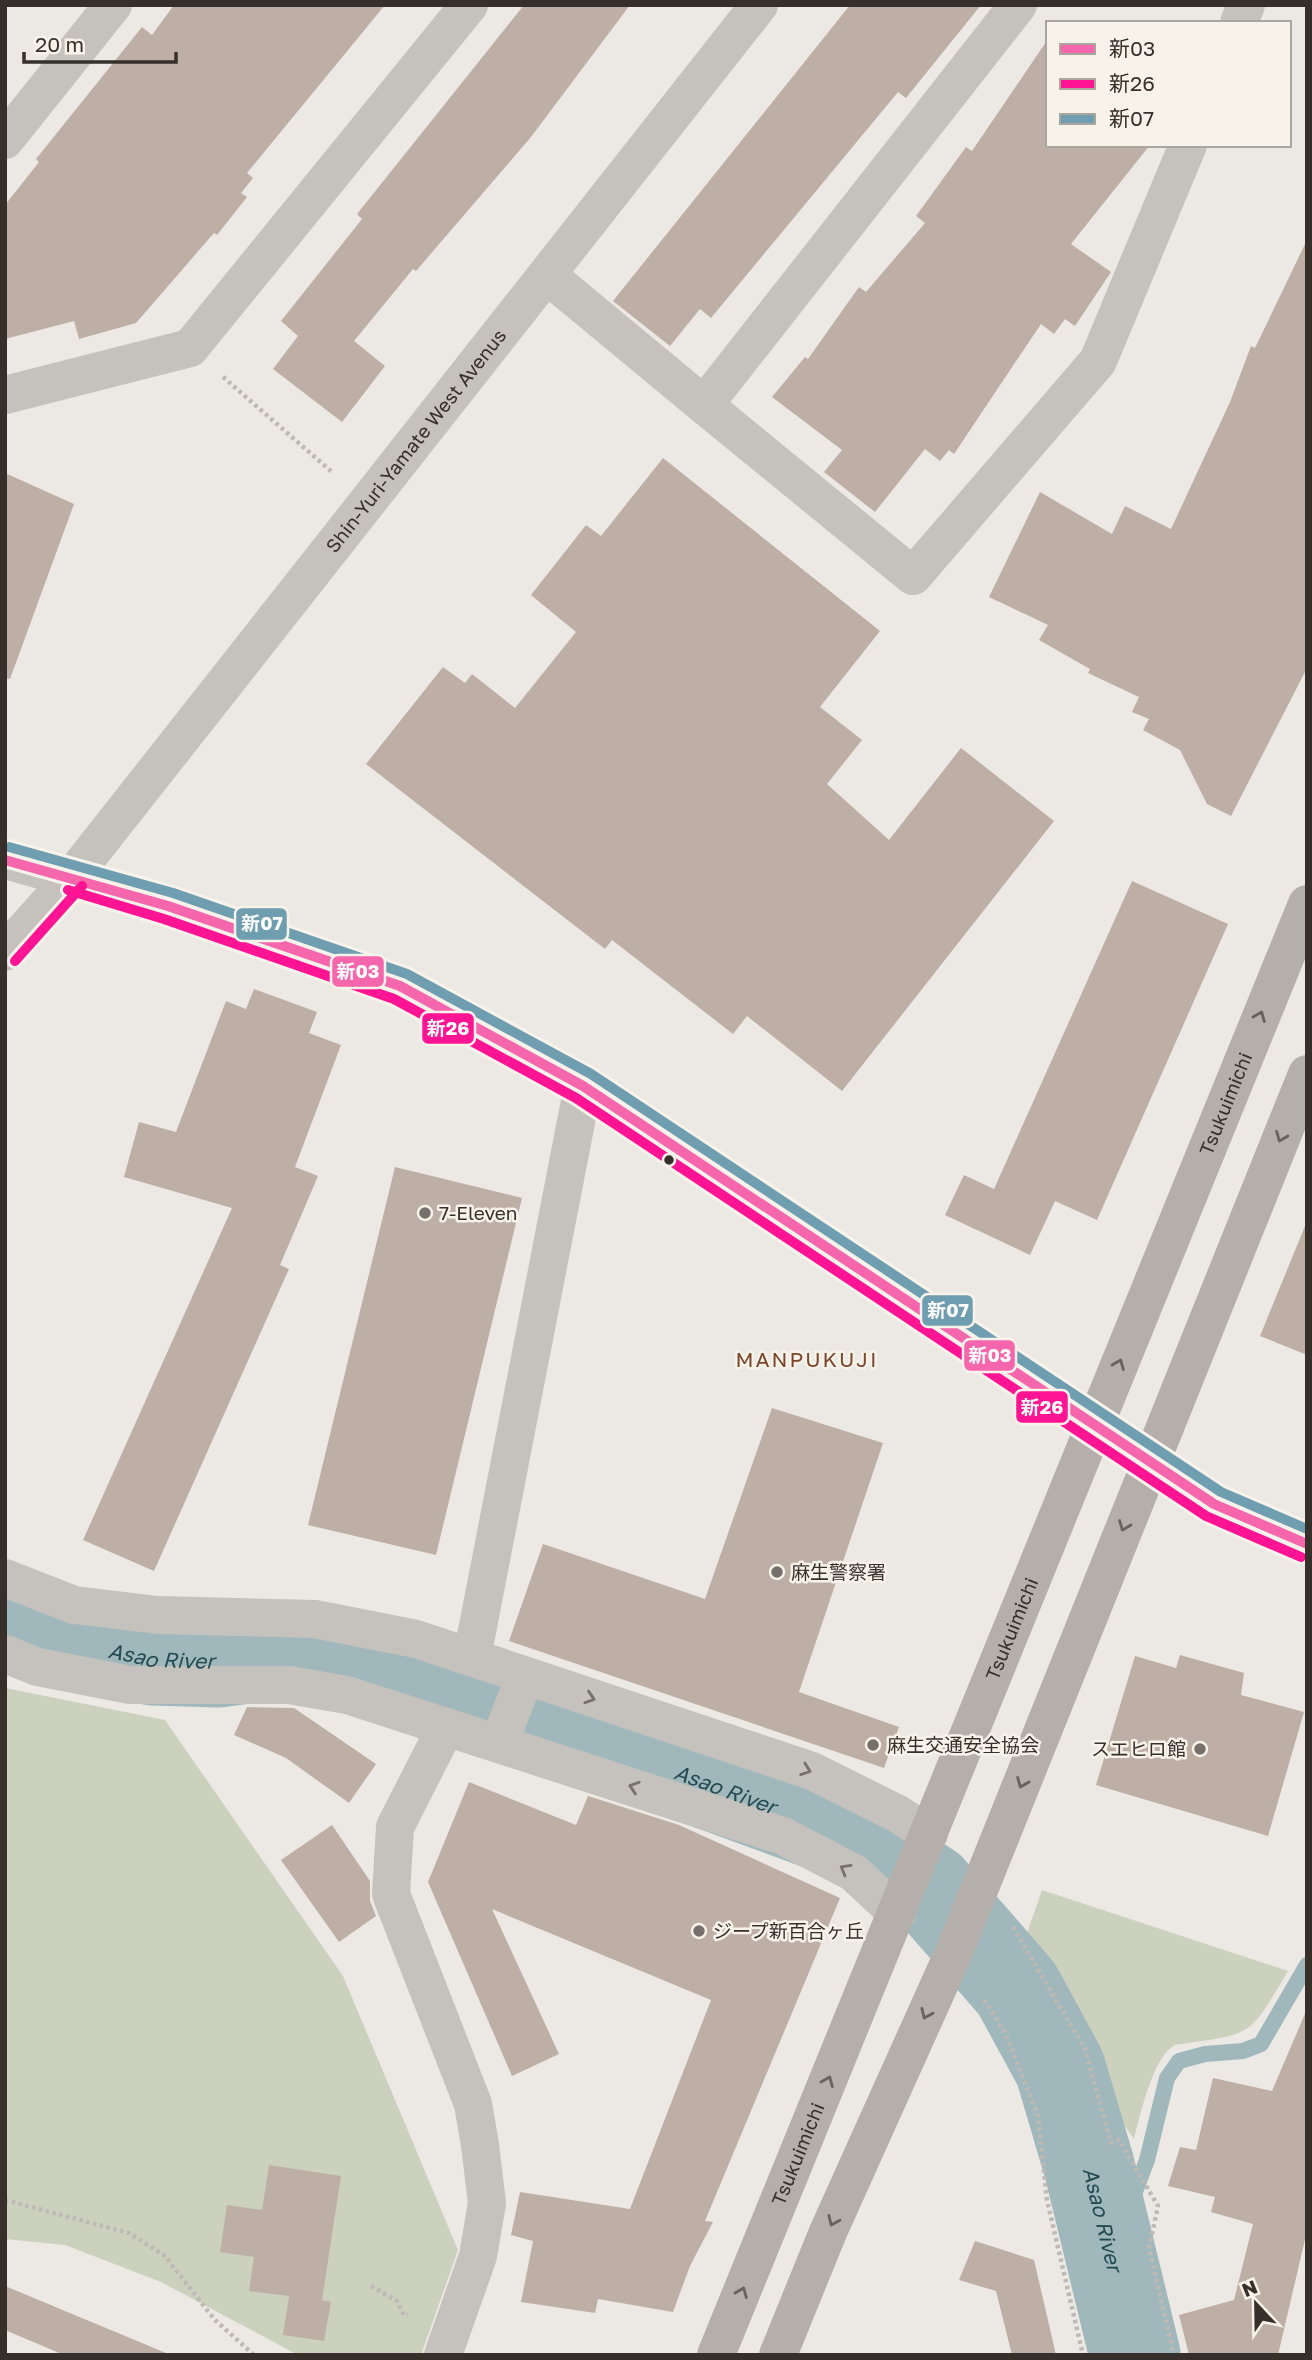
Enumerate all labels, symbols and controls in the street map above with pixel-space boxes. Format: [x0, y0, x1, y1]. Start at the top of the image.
scale bar [24, 21, 177, 65]
legend [1046, 21, 1291, 147]
text: 20 m [35, 31, 84, 57]
text: 新03 [1109, 35, 1155, 61]
text: 新26 [1109, 70, 1155, 96]
text: 新07 [1109, 105, 1154, 131]
street label: Shin-Yuri-Yamate West Avenus [320, 324, 510, 557]
line badge: 新07 [235, 907, 288, 941]
text: 新07 [241, 911, 283, 934]
line badge: 新03 [331, 955, 385, 988]
text: 新03 [337, 959, 379, 982]
one-way arrow [1252, 1011, 1266, 1024]
line badge: 新26 [421, 1012, 475, 1045]
text: 新26 [427, 1016, 469, 1039]
street label: Tsukuimichi [1194, 1049, 1256, 1158]
one-way arrow [1275, 1130, 1289, 1142]
unlabelled marker [662, 1153, 676, 1167]
place label: 7-Eleven [439, 1201, 517, 1224]
marker: 7-Eleven [417, 1205, 433, 1221]
line badge: 新07 [921, 1294, 974, 1327]
text: 新07 [927, 1298, 969, 1321]
line badge: 新03 [963, 1339, 1016, 1372]
text: 新03 [969, 1343, 1011, 1366]
district label: MANPUKUJI [735, 1346, 879, 1372]
one-way arrow [1111, 1358, 1125, 1370]
line badge: 新26 [1015, 1390, 1069, 1424]
text: 新26 [1021, 1395, 1063, 1418]
one-way arrow [1119, 1520, 1133, 1532]
place label: 麻生警察署 [791, 1560, 886, 1583]
marker: 麻生警察署 [769, 1564, 785, 1580]
street label: Tsukuimichi [980, 1574, 1042, 1683]
water label: Asao River [106, 1637, 218, 1674]
one-way arrow [583, 1690, 596, 1704]
place label: 麻生交通安全協会 [887, 1733, 1039, 1756]
marker: 麻生交通安全協会 [865, 1737, 881, 1753]
place label: スエヒロ館 [1091, 1737, 1186, 1760]
marker: スエヒロ館 [1192, 1741, 1208, 1757]
water label: Asao River [671, 1758, 782, 1821]
one-way arrow [799, 1761, 811, 1775]
one-way arrow [1016, 1776, 1030, 1788]
one-way arrow [628, 1780, 640, 1795]
one-way arrow [840, 1864, 853, 1877]
place label: ジープ新百合ヶ丘 [713, 1919, 864, 1942]
marker: ジープ新百合ヶ丘 [691, 1923, 707, 1939]
one-way arrow [920, 2007, 934, 2019]
one-way arrow [820, 2076, 834, 2088]
street label: Tsukuimichi [766, 2099, 829, 2208]
water label: Asao River [1078, 2165, 1129, 2277]
one-way arrow [827, 2214, 841, 2226]
north arrow [1221, 2269, 1291, 2339]
text: N [1238, 2274, 1260, 2301]
one-way arrow [733, 2286, 747, 2298]

